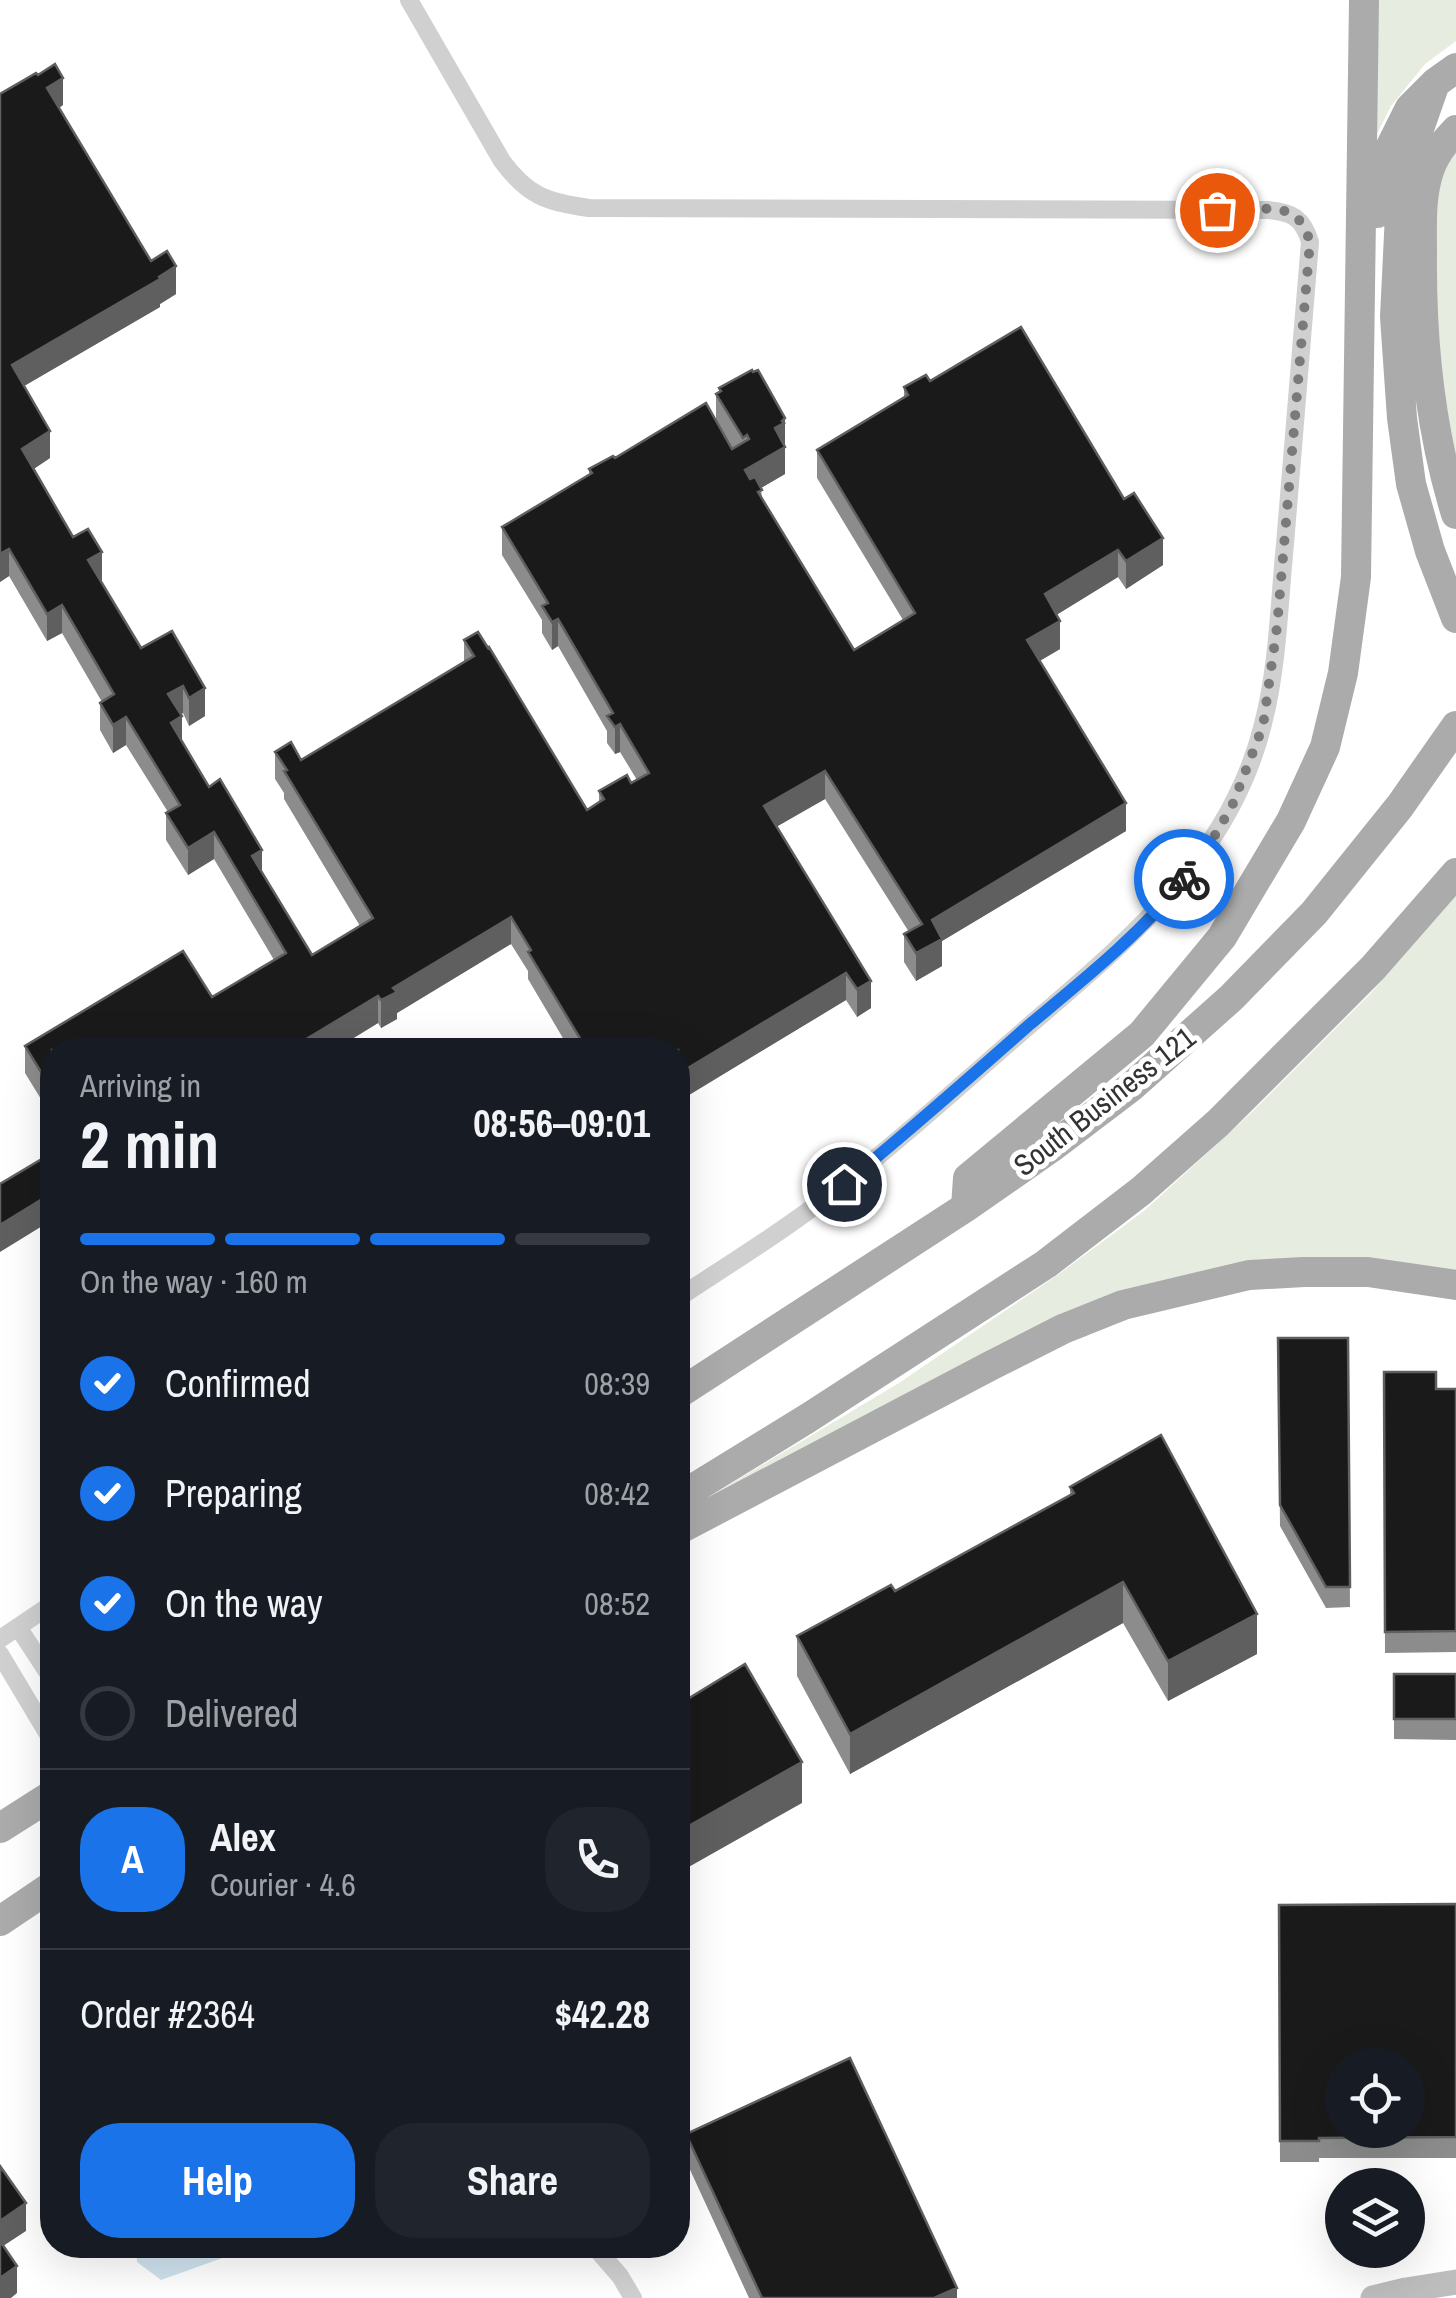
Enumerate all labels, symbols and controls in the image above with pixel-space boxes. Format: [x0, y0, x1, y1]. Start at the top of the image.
pin [1175, 168, 1260, 253]
icon: bag [1190, 183, 1245, 238]
courier [1134, 829, 1234, 929]
icon: bike [1157, 852, 1212, 907]
street label: South Business 121 [1005, 1017, 1203, 1185]
text: Arriving in [80, 1064, 201, 1107]
text: 08:56–09:01 [473, 1098, 650, 1149]
text: 2 min [80, 1101, 219, 1188]
pin [802, 1142, 887, 1227]
icon: home [817, 1157, 872, 1212]
text: On the way · 160 m [80, 1260, 308, 1303]
icon: check [80, 1356, 135, 1411]
text: Confirmed [165, 1358, 310, 1409]
text: 08:39 [584, 1362, 650, 1405]
icon: check [80, 1466, 135, 1521]
text: Preparing [165, 1468, 302, 1519]
text: 08:42 [584, 1472, 650, 1515]
icon: check [80, 1576, 135, 1631]
text: On the way [165, 1578, 323, 1629]
text: 08:52 [584, 1582, 650, 1625]
text: Delivered [165, 1688, 298, 1739]
button: phone [545, 1807, 650, 1912]
text: Alex [210, 1812, 276, 1863]
text: A [121, 1834, 144, 1885]
text: Courier · 4.6 [210, 1863, 356, 1906]
text: Order #2364 [80, 1989, 255, 2040]
text: $42.28 [555, 1989, 650, 2040]
map controls [1325, 2048, 1425, 2268]
button: locate [1325, 2048, 1425, 2148]
button: Help [80, 2123, 355, 2238]
button: Share [375, 2123, 650, 2238]
button: layers [1325, 2168, 1425, 2268]

